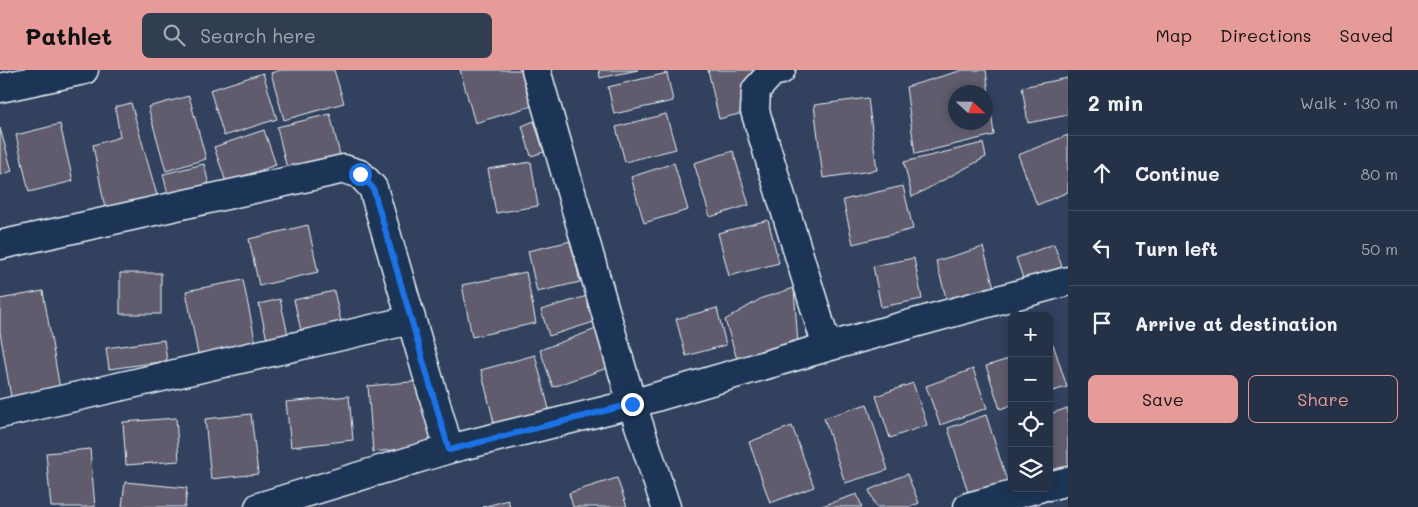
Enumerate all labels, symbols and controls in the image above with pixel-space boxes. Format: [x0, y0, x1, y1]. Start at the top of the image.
search box [142, 13, 492, 58]
text: Pathlet [25, 20, 112, 51]
icon: search [160, 21, 188, 49]
text: Search here [200, 23, 316, 48]
text: Map [1155, 23, 1192, 47]
text: Directions [1220, 23, 1312, 47]
text: Saved [1340, 23, 1393, 47]
north arrow [948, 85, 993, 130]
text: 2 min [1088, 89, 1143, 116]
text: Walk · 130 m [1300, 92, 1398, 113]
icon: ahead [1088, 159, 1116, 187]
text: Continue [1135, 161, 1220, 186]
route start [349, 163, 372, 186]
text: 80 m [1361, 163, 1398, 184]
icon: left [1088, 234, 1116, 262]
text: Turn left [1135, 236, 1218, 261]
text: 50 m [1361, 238, 1398, 259]
icon: arrive [1088, 309, 1116, 337]
text: Arrive at destination [1135, 311, 1338, 336]
map controls [1008, 312, 1053, 492]
button: + [1008, 312, 1053, 357]
button: − [1008, 357, 1053, 402]
button: Save [1088, 375, 1238, 423]
button: Share [1248, 375, 1398, 423]
route end [621, 393, 644, 416]
button: locate [1008, 402, 1053, 447]
button: layers [1008, 447, 1053, 492]

